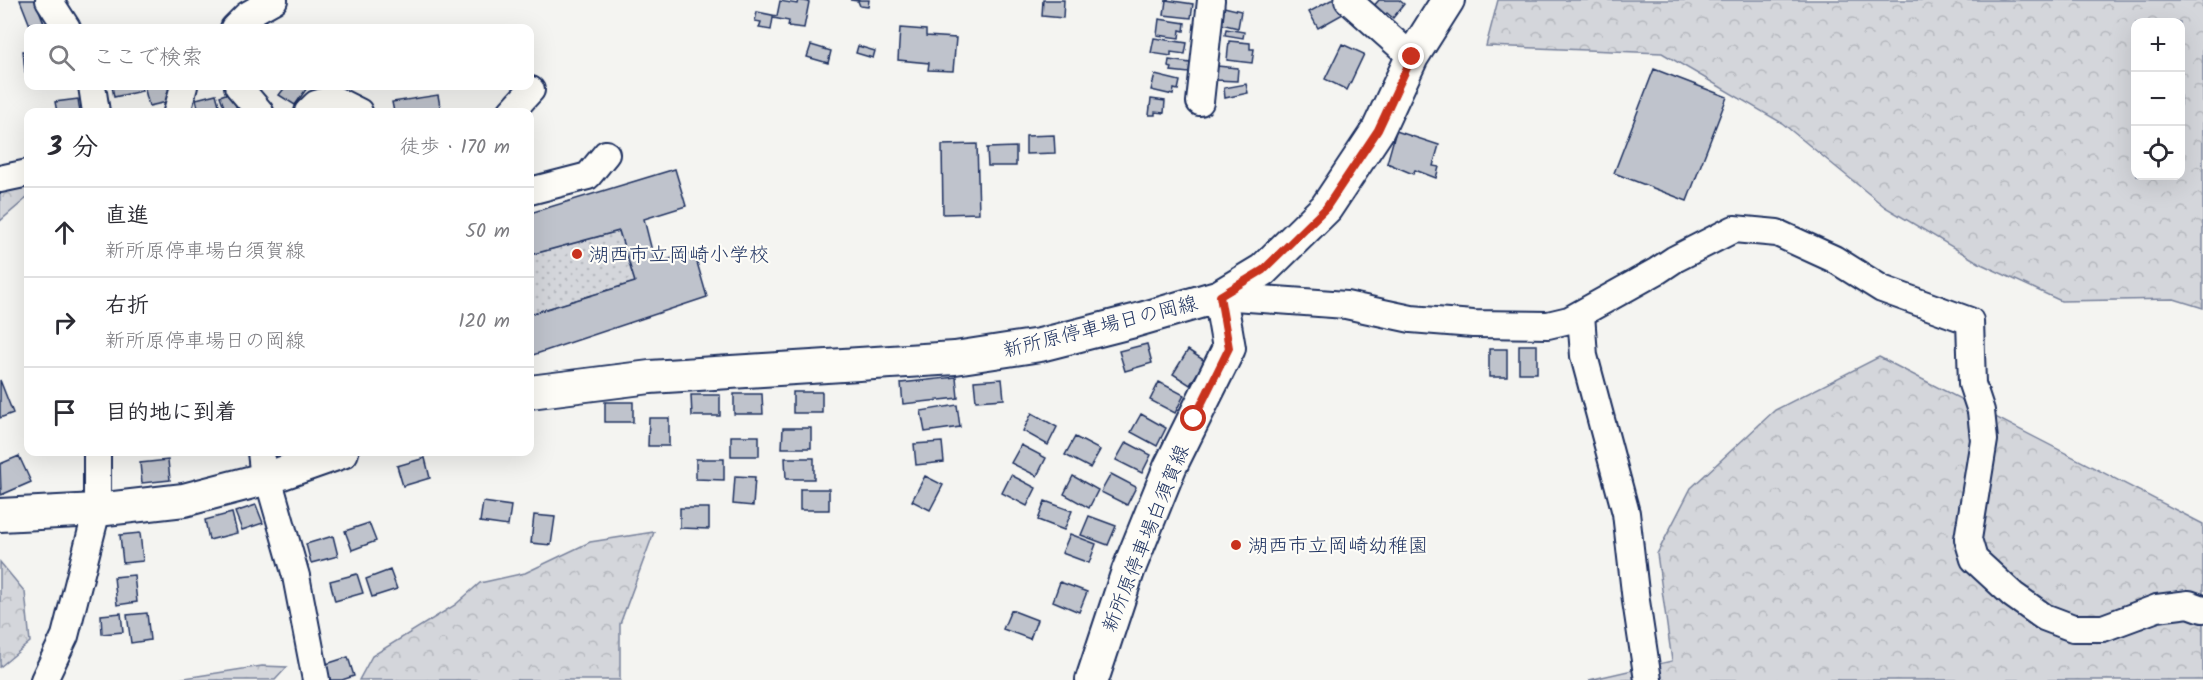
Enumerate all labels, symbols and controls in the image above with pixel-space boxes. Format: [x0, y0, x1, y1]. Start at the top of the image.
map controls [2131, 18, 2185, 180]
button: + [2131, 18, 2185, 72]
search box [24, 24, 534, 90]
icon: search [45, 41, 78, 74]
text: ここで検索 [93, 41, 203, 76]
route end [1398, 43, 1424, 69]
button: − [2131, 72, 2185, 126]
button: locate [2131, 126, 2185, 180]
text: 3 分 [48, 127, 98, 169]
text: 徒歩 · 170 m [400, 132, 510, 164]
text: 直進 [105, 199, 149, 234]
icon: ahead [48, 216, 81, 249]
text: 50 m [465, 216, 510, 248]
text: 新所原停車場白須賀線 [105, 236, 305, 268]
place label: 湖西市立岡崎小学校 [589, 240, 769, 272]
marker: 湖西市立岡崎小学校 [570, 247, 584, 261]
street label: 新所原停車場日の岡線 [1000, 288, 1201, 368]
text: 右折 [105, 289, 149, 324]
icon: right [48, 306, 81, 339]
text: 120 m [458, 306, 510, 338]
text: 新所原停車場日の岡線 [105, 326, 305, 358]
icon: arrive [48, 396, 81, 429]
text: 目的地に到着 [105, 396, 237, 431]
route start [1180, 405, 1206, 431]
street label: 新所原停車場白須賀線 [1095, 440, 1199, 637]
place label: 湖西市立岡崎幼稚園 [1248, 531, 1428, 563]
marker: 湖西市立岡崎幼稚園 [1229, 538, 1243, 552]

